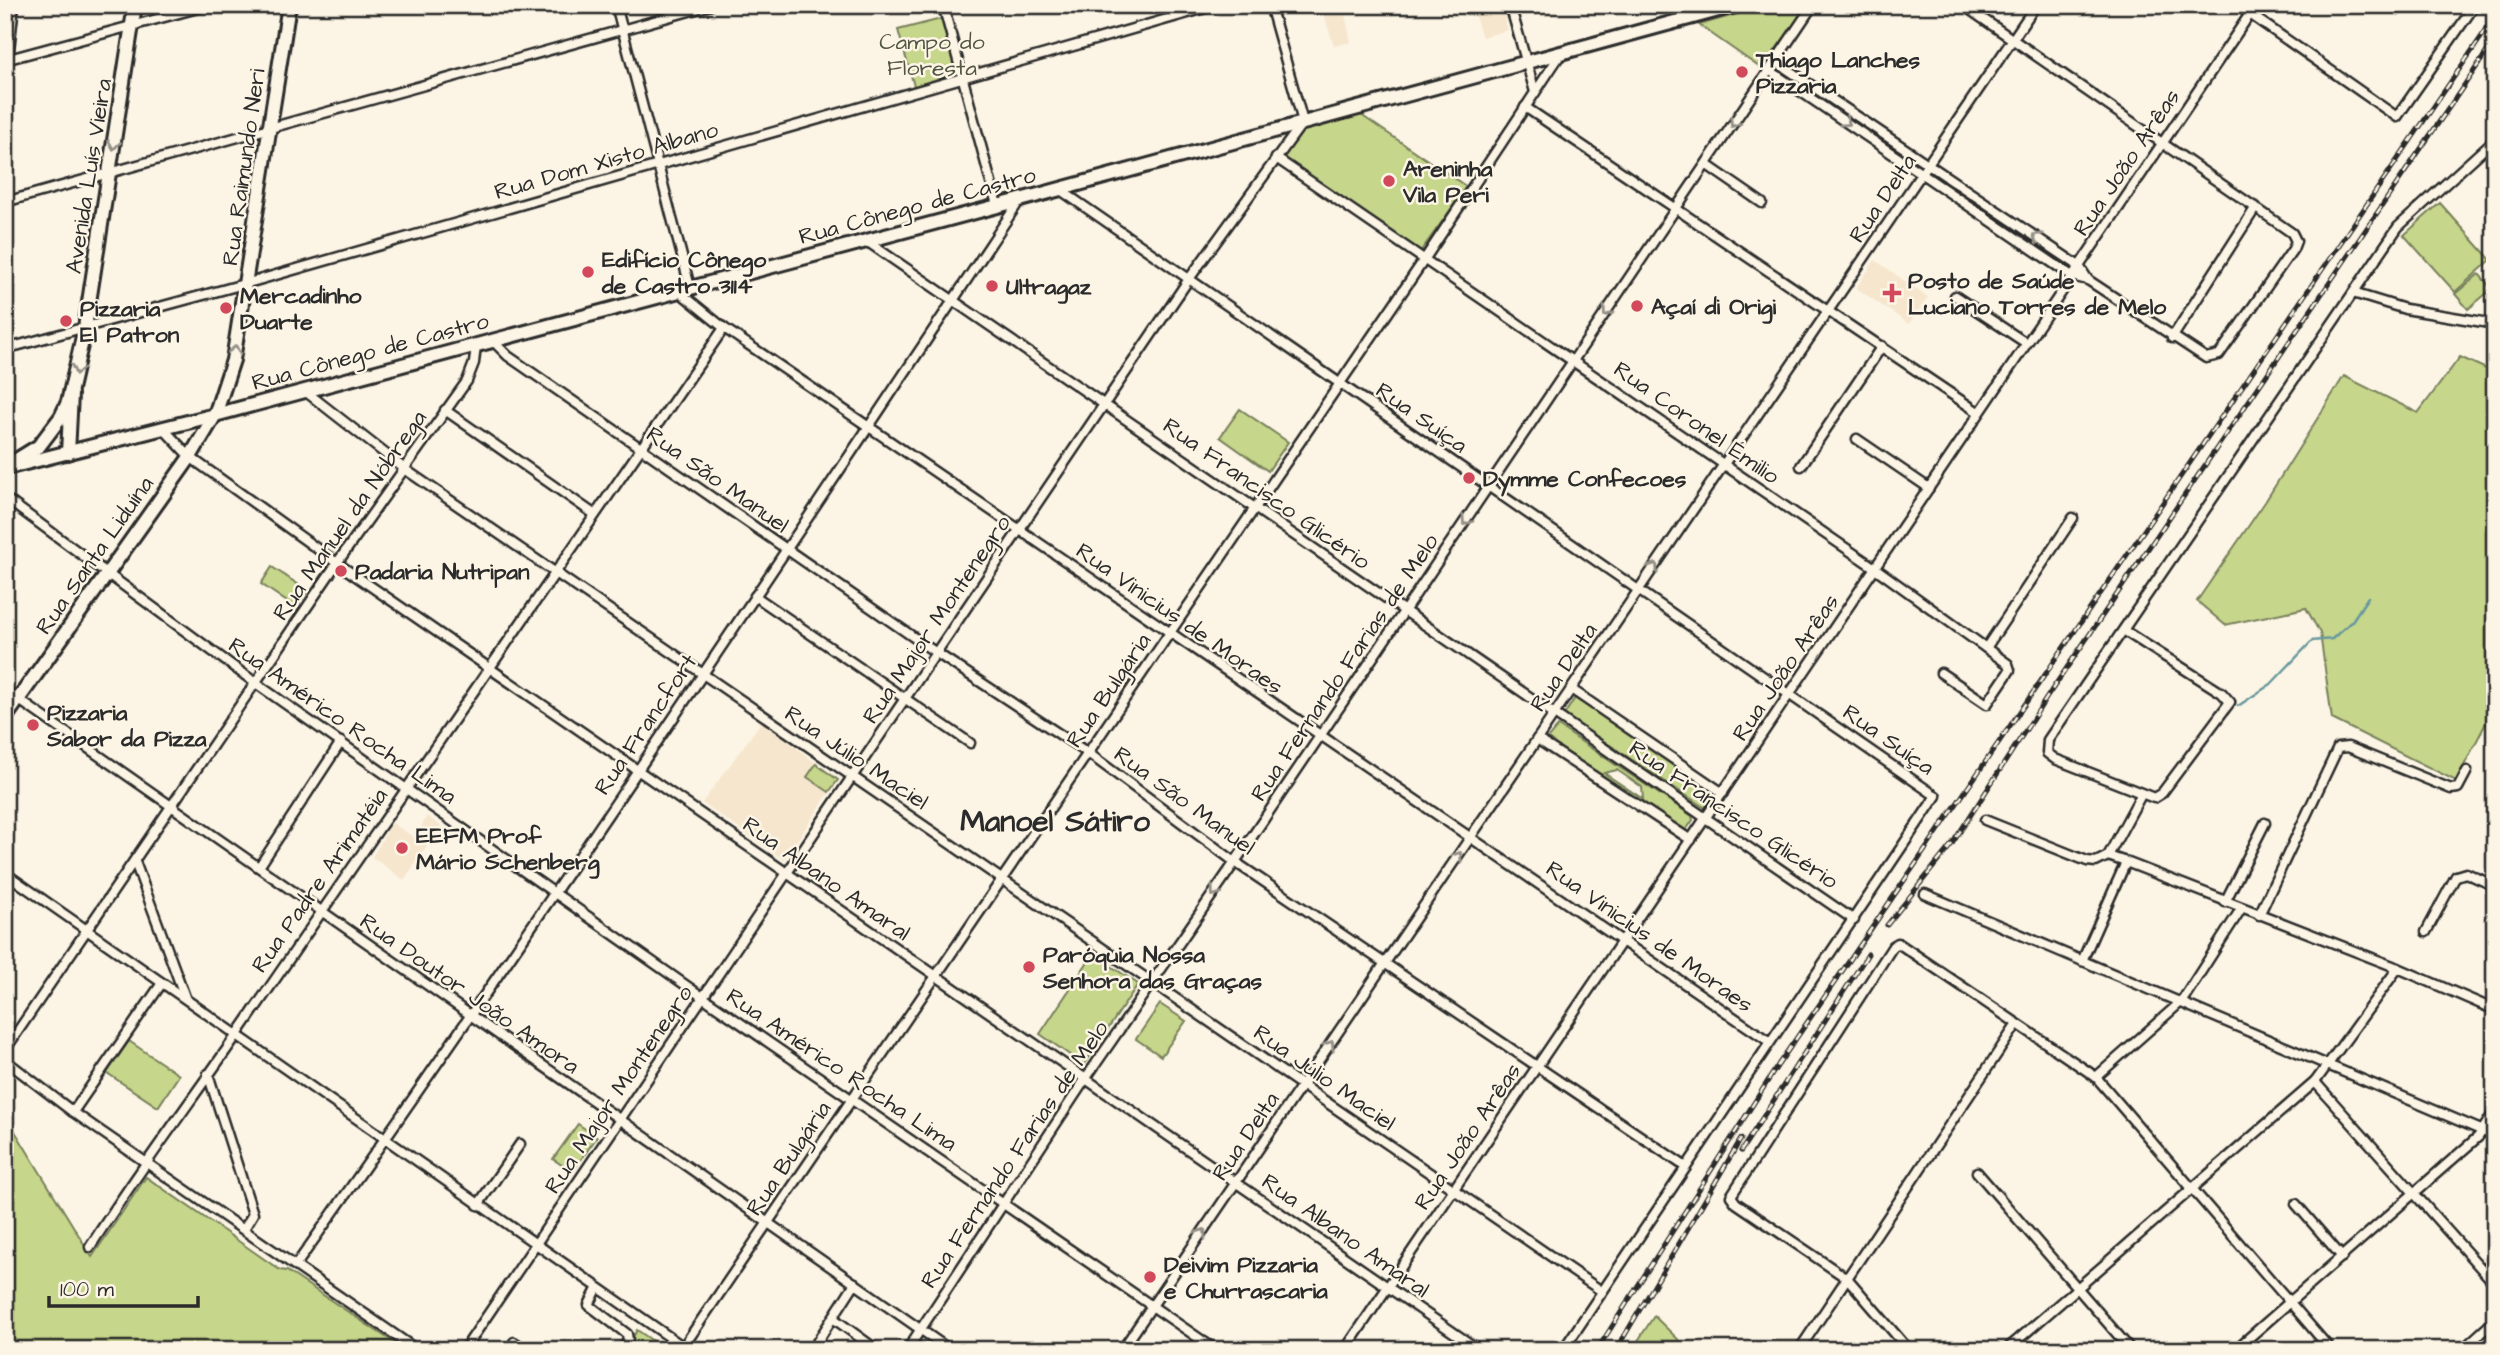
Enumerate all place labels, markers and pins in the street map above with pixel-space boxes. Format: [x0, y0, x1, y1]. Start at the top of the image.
place label: Thiago Lanches Pizzaria [1755, 44, 1920, 102]
marker: Thiago Lanches Pizzaria [1734, 64, 1750, 80]
place label: Areninha Vila Peri [1402, 153, 1493, 211]
marker: Areninha Vila Peri [1381, 173, 1397, 189]
place label: Edifício Cônego de Castro 3114 [601, 244, 766, 302]
marker: Edifício Cônego de Castro 3114 [580, 264, 596, 280]
place label: Posto de Saúde Luciano Torres de Melo [1908, 265, 2166, 323]
place label: Ultragaz [1006, 271, 1092, 304]
marker: Ultragaz [984, 278, 1000, 294]
place label: Mercadinho Duarte [240, 280, 362, 338]
marker: Posto de Saúde Luciano Torres de Melo [1882, 283, 1902, 303]
place label: Açaí di Origi [1651, 291, 1777, 324]
place label: Pizzaria El Patron [80, 293, 180, 351]
marker: Açaí di Origi [1629, 298, 1645, 314]
marker: Mercadinho Duarte [218, 300, 234, 316]
marker: Pizzaria El Patron [58, 313, 74, 329]
place label: Dymme Confecoes [1483, 463, 1687, 497]
marker: Dymme Confecoes [1461, 470, 1477, 486]
place label: Padaria Nutripan [355, 556, 530, 588]
marker: Padaria Nutripan [333, 563, 349, 579]
place label: Pizzaria Sabor da Pizza [46, 697, 207, 755]
marker: Pizzaria Sabor da Pizza [25, 717, 41, 733]
place label: EEFM Prof Mário Schenberg [416, 820, 600, 879]
marker: EEFM Prof Mário Schenberg [394, 840, 410, 856]
place label: Paróquia Nossa Senhora das Graças [1042, 939, 1262, 997]
marker: Paróquia Nossa Senhora das Graças [1021, 959, 1037, 975]
place label: Deivim Pizzaria e Churrascaria [1164, 1249, 1328, 1307]
marker: Deivim Pizzaria e Churrascaria [1142, 1269, 1158, 1285]

